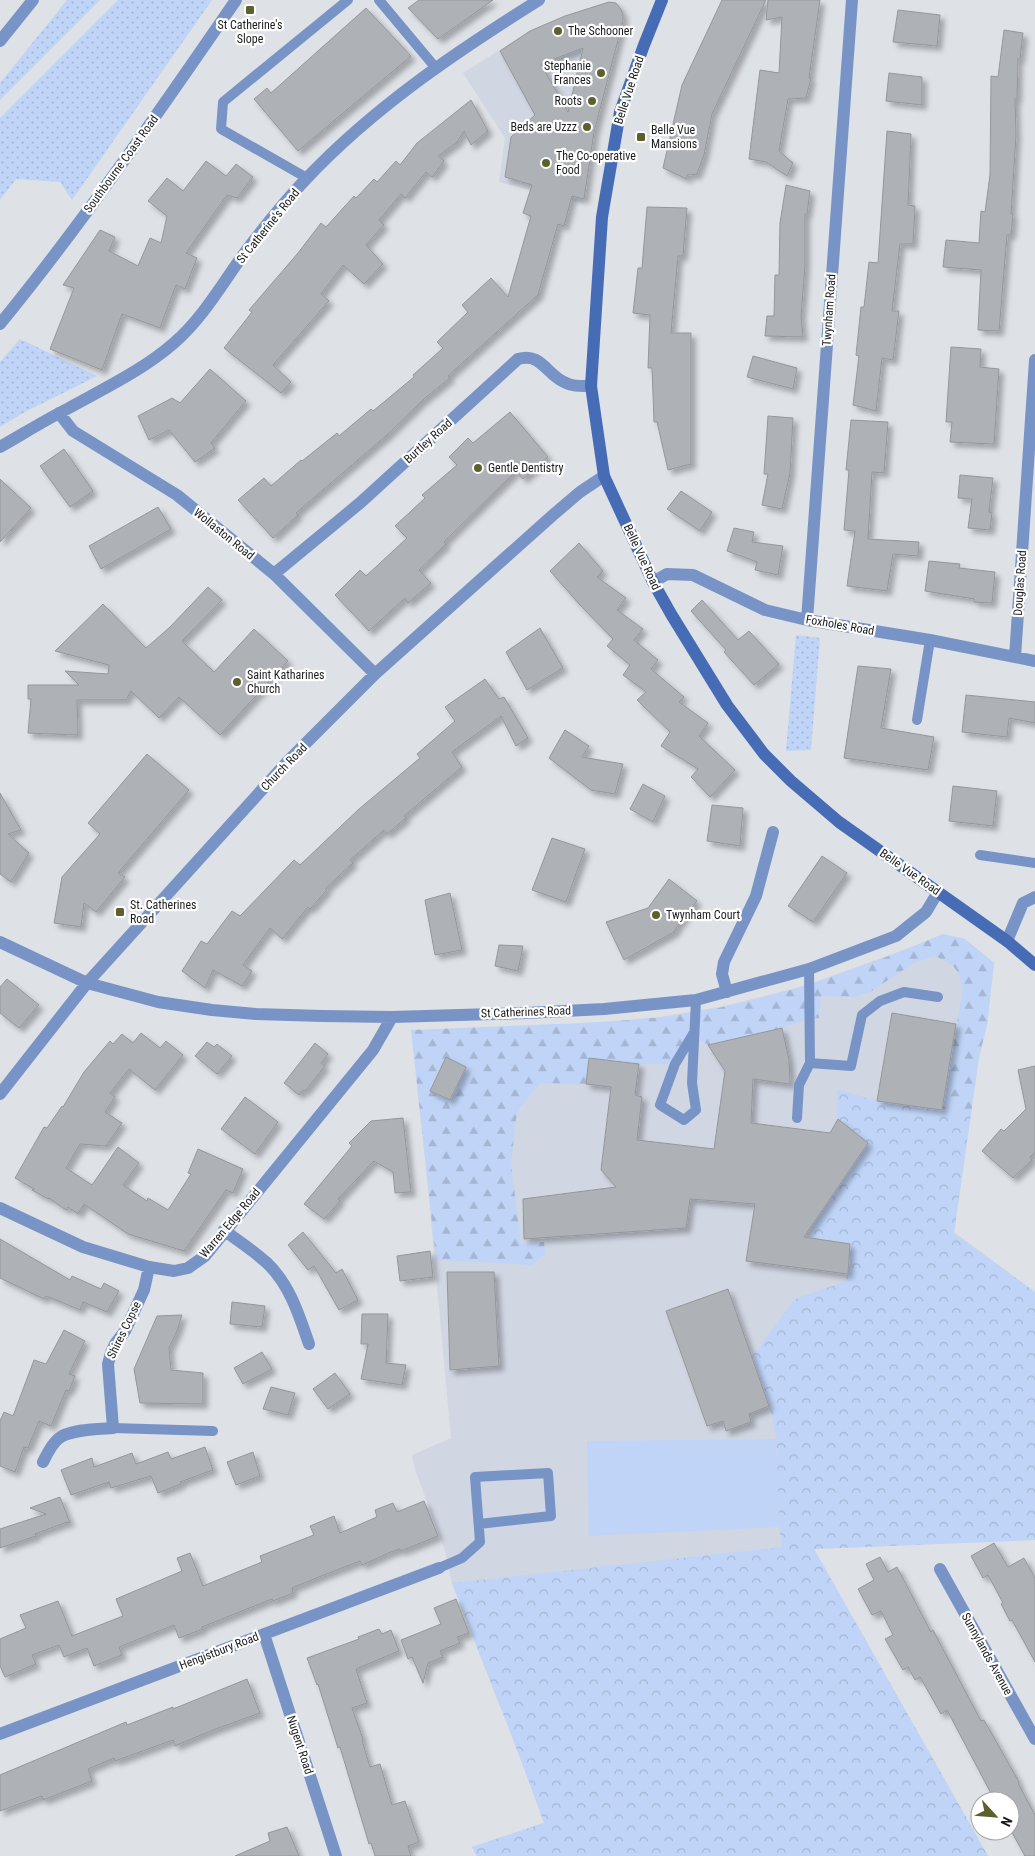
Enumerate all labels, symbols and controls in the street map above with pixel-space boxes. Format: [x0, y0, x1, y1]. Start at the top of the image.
marker: St Catherine's Slope [244, 4, 256, 16]
place label: St Catherine's Slope [218, 18, 282, 46]
place label: The Schooner [568, 24, 633, 38]
marker: The Schooner [552, 25, 564, 37]
street label: Belle Vue Road [611, 54, 647, 126]
place label: Stephanie Frances [544, 59, 591, 87]
marker: Stephanie Frances [595, 67, 607, 79]
place label: Roots [555, 94, 582, 108]
marker: Roots [586, 95, 598, 107]
street label: Southbourne Coast Road [81, 112, 161, 216]
place label: Beds are Uzzz [510, 120, 577, 134]
marker: Beds are Uzzz [581, 121, 593, 133]
place label: Belle Vue Mansions [651, 123, 697, 151]
marker: Belle Vue Mansions [635, 131, 647, 143]
place label: The Co-operative Food [556, 149, 636, 177]
marker: The Co-operative Food [540, 157, 552, 169]
street label: St Catherine's Road [234, 186, 302, 266]
street label: Twynham Road [820, 274, 838, 346]
street label: Burtley Road [401, 416, 455, 466]
place label: Gentle Dentistry [488, 461, 564, 475]
marker: Gentle Dentistry [472, 462, 484, 474]
street label: Wollaston Road [191, 505, 257, 563]
street label: Belle Vue Road [621, 522, 663, 592]
street label: Douglas Road [1011, 550, 1029, 616]
street label: Foxholes Road [805, 612, 875, 638]
place label: Saint Katharines Church [247, 668, 325, 696]
marker: Saint Katharines Church [231, 676, 243, 688]
street label: Church Road [258, 740, 310, 793]
street label: Belle Vue Road [877, 846, 943, 898]
place label: St. Catherines Road [130, 898, 197, 926]
marker: St. Catherines Road [114, 906, 126, 918]
place label: Twynham Court [666, 908, 740, 922]
marker: Twynham Court [650, 909, 662, 921]
street label: St Catherines Road [481, 1003, 571, 1021]
street label: Warren Edge Road [197, 1185, 263, 1261]
street label: Shires Copse [104, 1299, 144, 1361]
street label: Sunnylands Avenue [959, 1611, 1016, 1698]
street label: Hengistbury Road [177, 1629, 261, 1673]
street label: Nugent Road [284, 1714, 316, 1776]
north arrow [970, 1791, 1020, 1841]
text: N [998, 1814, 1016, 1829]

